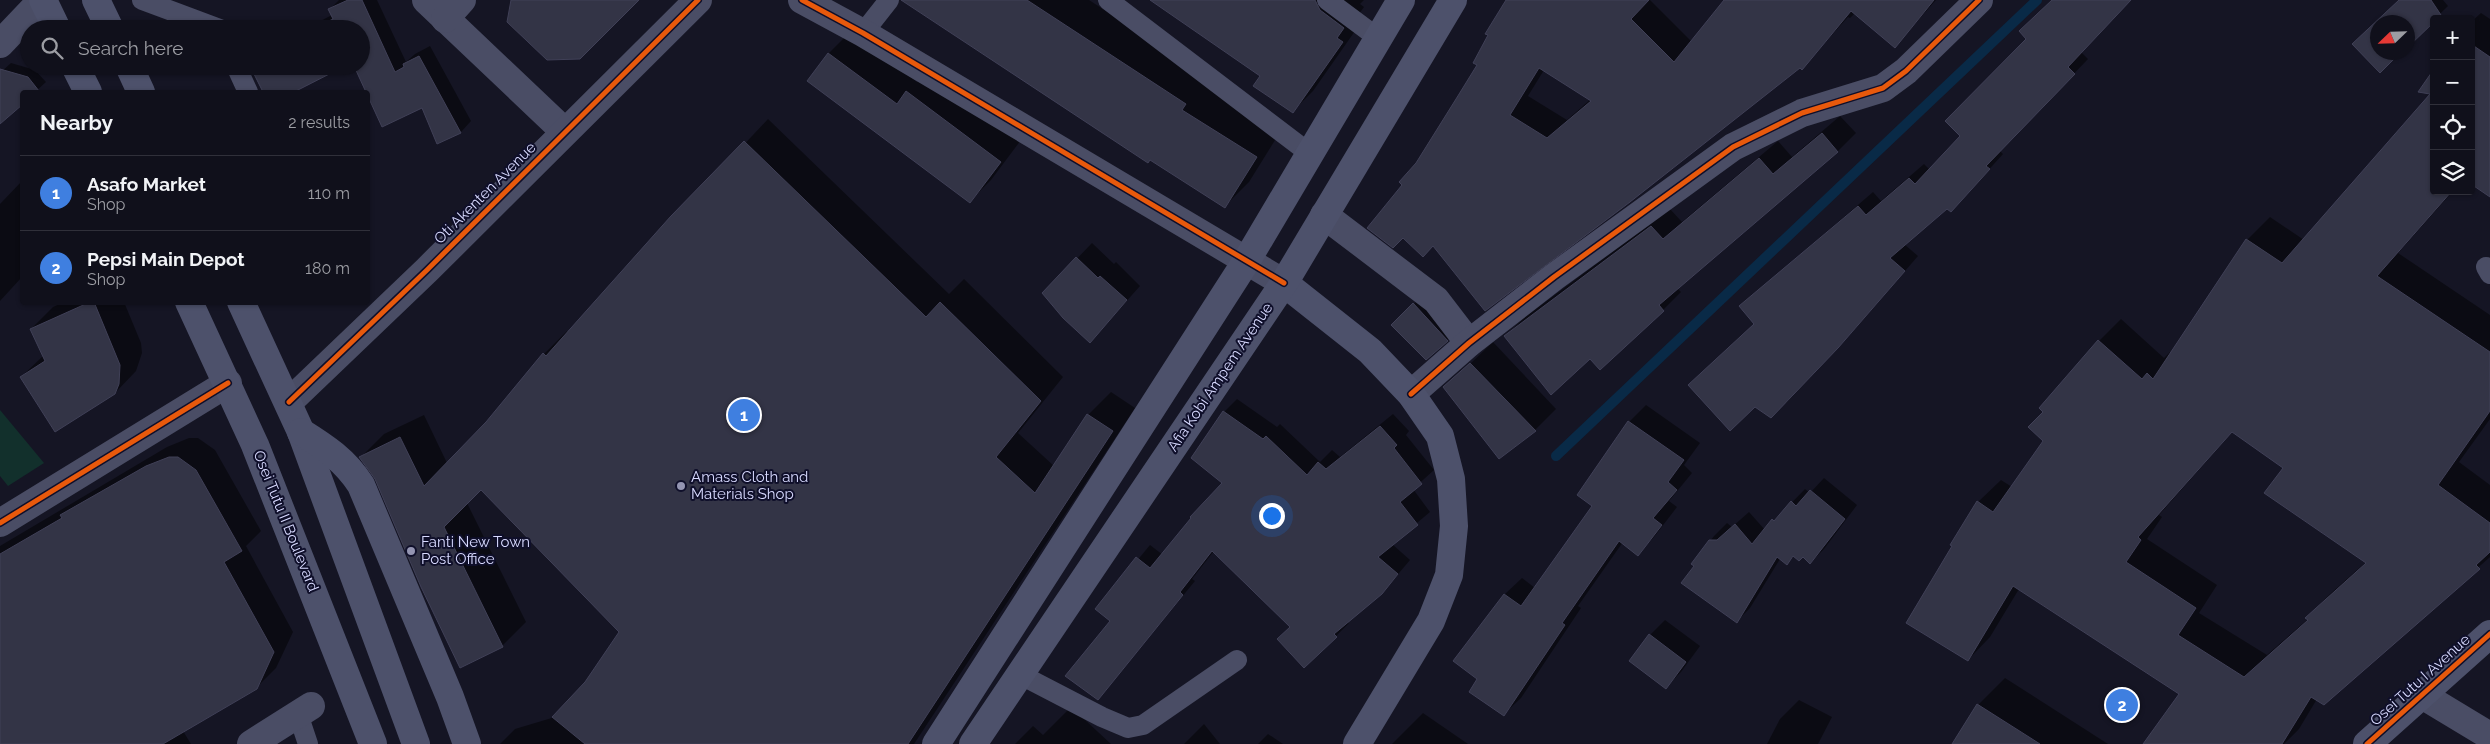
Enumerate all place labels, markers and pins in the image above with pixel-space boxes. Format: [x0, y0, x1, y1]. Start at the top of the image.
pin: 1 [728, 396, 760, 434]
place label: Amass Cloth and Materials Shop [691, 468, 808, 503]
marker: Amass Cloth and Materials Shop [675, 480, 687, 492]
place label: Fanti New Town Post Office [421, 533, 530, 568]
marker: Fanti New Town Post Office [405, 545, 417, 557]
pin: 2 [2106, 686, 2138, 724]

